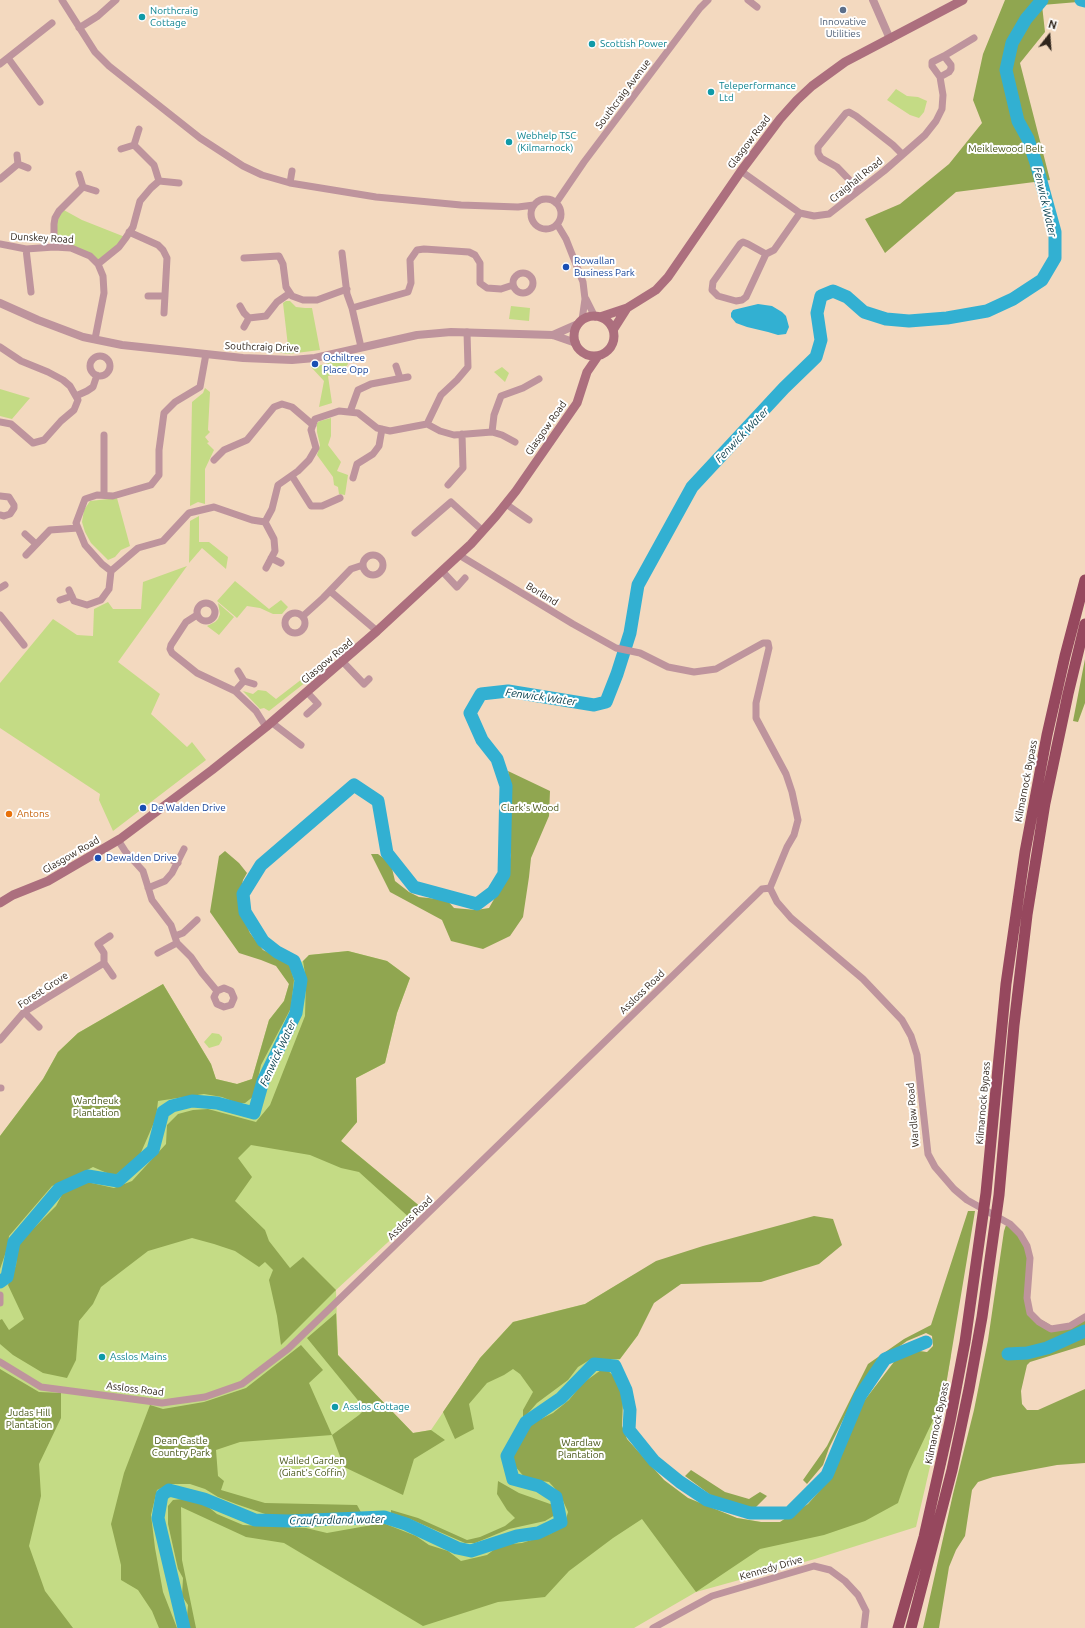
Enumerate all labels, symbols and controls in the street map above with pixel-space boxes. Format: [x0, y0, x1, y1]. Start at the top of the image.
place label: Northcraig Cottage [150, 5, 198, 28]
marker: Innovative Utilities [838, 5, 848, 15]
marker: Northcraig Cottage [137, 12, 147, 22]
place label: Innovative Utilities [820, 16, 866, 40]
north arrow [1029, 16, 1069, 56]
text: N [1047, 18, 1058, 31]
place label: Scottish Power [600, 38, 667, 50]
marker: Scottish Power [587, 39, 597, 49]
street label: Southcraig Avenue [593, 57, 653, 131]
place label: Teleperformance Ltd [719, 80, 796, 104]
marker: Teleperformance Ltd [706, 87, 716, 97]
street label: Glasgow Road [725, 113, 773, 171]
place label: Webhelp TSC (Kilmarnock) [517, 130, 576, 154]
marker: Webhelp TSC (Kilmarnock) [504, 137, 514, 147]
park label: Meiklewood Belt [968, 143, 1044, 155]
street label: Craighall Road [827, 155, 885, 205]
water label: Fenwick Water [1031, 166, 1059, 238]
street label: Dunskey Road [10, 230, 74, 246]
place label: Rowallan Business Park [574, 255, 635, 278]
marker: Rowallan Business Park [561, 262, 571, 272]
street label: Southcraig Drive [225, 340, 299, 354]
place label: Ochiltree Place Opp [323, 352, 369, 376]
marker: Ochiltree Place Opp [310, 359, 320, 369]
street label: Glasgow Road [523, 399, 569, 457]
water label: Fenwick Water [712, 405, 772, 465]
street label: Borland [524, 580, 560, 608]
street label: Glasgow Road [299, 636, 355, 686]
water label: Fenwick Water [505, 685, 577, 709]
street label: Kilmarnock Bypass [1012, 739, 1040, 823]
place label: De Walden Drive [151, 802, 226, 814]
park label: Clark's Wood [501, 802, 559, 814]
marker: De Walden Drive [138, 803, 148, 813]
place label: Antons [17, 808, 49, 820]
marker: Antons [4, 809, 14, 819]
street label: Glasgow Road [41, 834, 101, 876]
place label: Dewalden Drive [106, 852, 177, 864]
marker: Dewalden Drive [93, 853, 103, 863]
street label: Assloss Road [617, 968, 667, 1016]
street label: Forest Grove [16, 969, 70, 1011]
water label: Fenwick Water [257, 1018, 299, 1088]
street label: Kilmarnock Bypass [973, 1061, 993, 1145]
street label: Wardlaw Road [904, 1082, 922, 1148]
park label: Wardneuk Plantation [73, 1095, 119, 1118]
street label: Assloss Road [385, 1194, 435, 1242]
place label: Asslos Mains [110, 1351, 167, 1363]
marker: Asslos Mains [97, 1352, 107, 1362]
street label: Assloss Road [106, 1380, 164, 1398]
street label: Kilmarnock Bypass [922, 1381, 952, 1465]
place label: Asslos Cottage [343, 1401, 410, 1413]
marker: Asslos Cottage [330, 1402, 340, 1412]
park label: Judas Hill Plantation [6, 1407, 52, 1430]
park label: Dean Castle Country Park [152, 1435, 210, 1458]
park label: Wardlaw Plantation [558, 1437, 604, 1460]
park label: Walled Garden (Giant's Coffin) [279, 1455, 345, 1478]
water label: Craufurdland water [289, 1513, 385, 1527]
street label: Kennedy Drive [738, 1553, 804, 1583]

